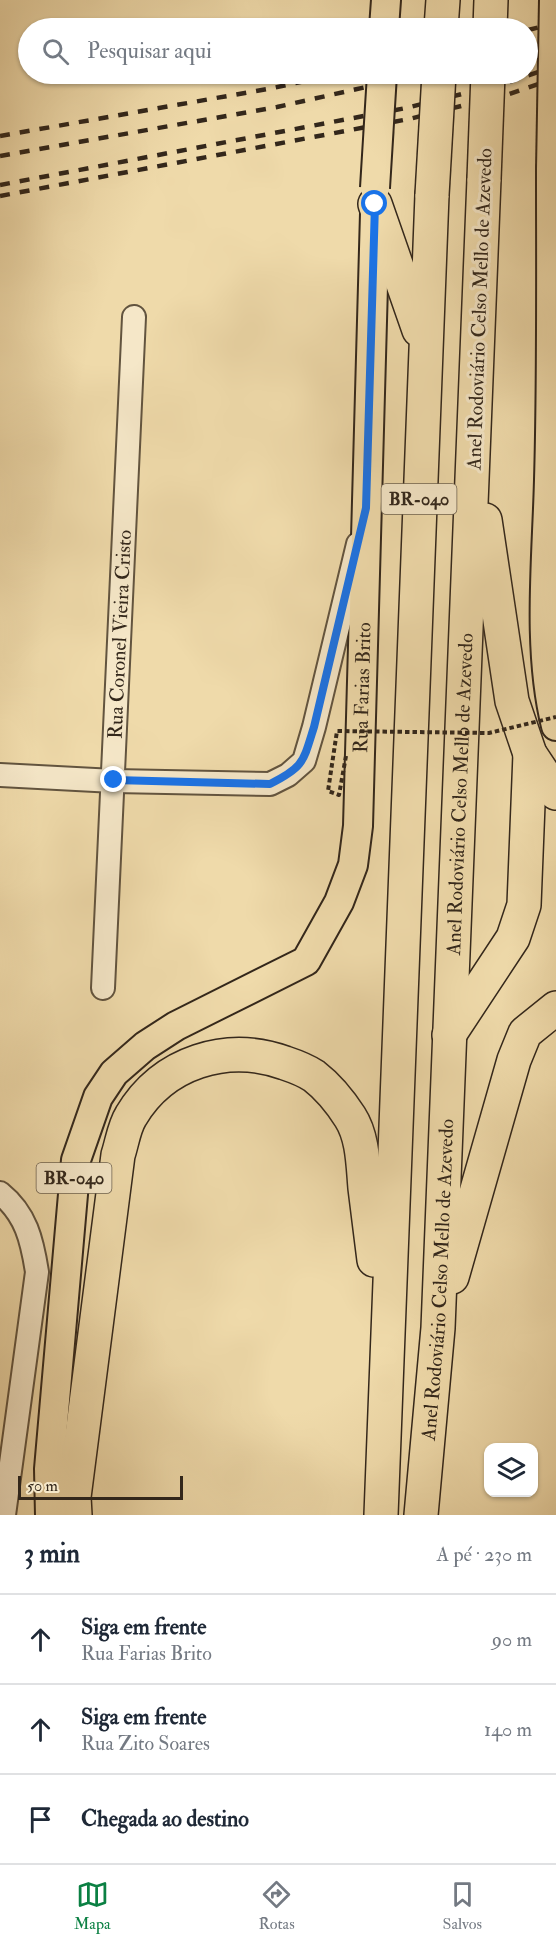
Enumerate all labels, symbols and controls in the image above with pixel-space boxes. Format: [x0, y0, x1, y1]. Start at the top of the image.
search box [18, 18, 538, 84]
icon: search [39, 35, 72, 68]
text: Pesquisar aqui [87, 37, 212, 65]
street label: Anel Rodoviário Celso Mello de Azevedo [461, 148, 498, 471]
route start [361, 190, 387, 216]
road number: BR-040 [382, 484, 456, 514]
street label: Rua Coronel Vieira Cristo [103, 529, 137, 740]
street label: Rua Farias Brito [348, 622, 377, 753]
street label: Anel Rodoviário Celso Mello de Azevedo [441, 633, 479, 957]
route end [100, 766, 126, 792]
street label: Anel Rodoviário Celso Mello de Azevedo [416, 1118, 459, 1443]
road number: BR-040 [36, 1163, 112, 1193]
map controls [484, 1443, 538, 1497]
button: layers [484, 1443, 538, 1497]
scale bar [18, 1473, 183, 1500]
text: 50 m [27, 1476, 58, 1496]
text: 3 min [24, 1538, 80, 1570]
text: A pé · 230 m [436, 1542, 532, 1567]
text: Siga em frente [81, 1613, 206, 1641]
icon: ahead [24, 1623, 57, 1656]
text: 90 m [492, 1627, 532, 1652]
text: Rua Farias Brito [81, 1641, 212, 1666]
text: Siga em frente [81, 1703, 206, 1731]
icon: ahead [24, 1713, 57, 1746]
text: 140 m [484, 1717, 532, 1742]
text: Rua Zito Soares [81, 1731, 210, 1756]
icon: arrive [24, 1803, 57, 1836]
text: Chegada ao destino [81, 1805, 249, 1833]
tab: Mapa [74, 1878, 111, 1934]
tab: Rotas [258, 1878, 295, 1934]
tab: Salvos [443, 1878, 482, 1934]

